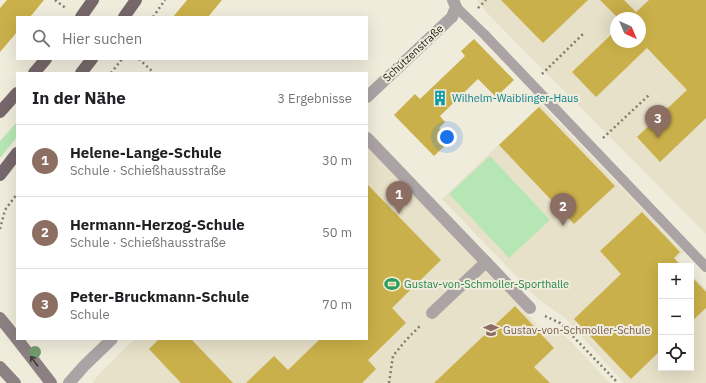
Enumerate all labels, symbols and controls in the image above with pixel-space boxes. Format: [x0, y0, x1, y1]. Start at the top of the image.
north arrow [610, 12, 646, 48]
search box [16, 16, 368, 60]
street label: Schützenstraße [380, 21, 446, 85]
icon: search [30, 27, 52, 49]
text: Hier suchen [62, 29, 142, 48]
text: In der Nähe [32, 87, 126, 109]
building icon: Wilhelm-Waiblinger-Haus [431, 89, 449, 107]
text: 3 Ergebnisse [277, 90, 352, 107]
place label: Wilhelm-Waiblinger-Haus [452, 91, 579, 105]
pin: 3 [645, 105, 671, 138]
your location [437, 127, 457, 147]
text: Helene-Lange-Schule [70, 143, 222, 162]
text: 1 [41, 152, 49, 169]
text: 30 m [322, 152, 352, 169]
text: Schule · Schießhausstraße [70, 162, 226, 179]
pin: 1 [386, 181, 412, 214]
pin: 2 [550, 193, 576, 226]
text: Hermann-Herzog-Schule [70, 215, 245, 234]
text: 2 [41, 224, 49, 241]
text: 50 m [322, 224, 352, 241]
text: Schule · Schießhausstraße [70, 234, 226, 251]
map controls [658, 263, 694, 371]
button: + [658, 263, 694, 299]
sports icon: Gustav-von-Schmoller-Sporthalle [383, 275, 401, 293]
place label: Gustav-von-Schmoller-Sporthalle [404, 277, 569, 291]
text: Peter-Bruckmann-Schule [70, 287, 249, 306]
text: 3 [41, 296, 49, 313]
text: 70 m [322, 296, 352, 313]
button: − [658, 299, 694, 335]
text: Schule [70, 306, 110, 323]
school or university icon: Gustav-von-Schmoller-Schule [482, 321, 500, 339]
place label: Gustav-von-Schmoller-Schule [503, 323, 651, 337]
button: locate [658, 335, 694, 371]
one-way arrow [30, 356, 38, 367]

